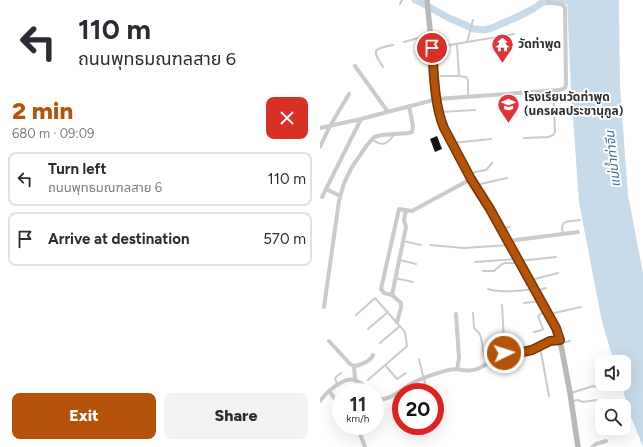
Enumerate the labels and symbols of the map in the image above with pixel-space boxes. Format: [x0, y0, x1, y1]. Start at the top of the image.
pin [415, 31, 449, 65]
temple icon: วัดท่าพูด [489, 31, 515, 64]
place label: วัดท่าพูด [518, 37, 561, 52]
place label: โรงเรียนวัดท่าพูด (นครผลประชานุกูล) [524, 90, 624, 119]
school or university icon: โรงเรียนวัดท่าพูด (นครผลประชานุกูล) [495, 91, 521, 124]
water label: แม่น้ำท่าจีน [600, 129, 623, 188]
position arrow [483, 332, 525, 374]
speed limit sign: 20 [392, 383, 444, 435]

